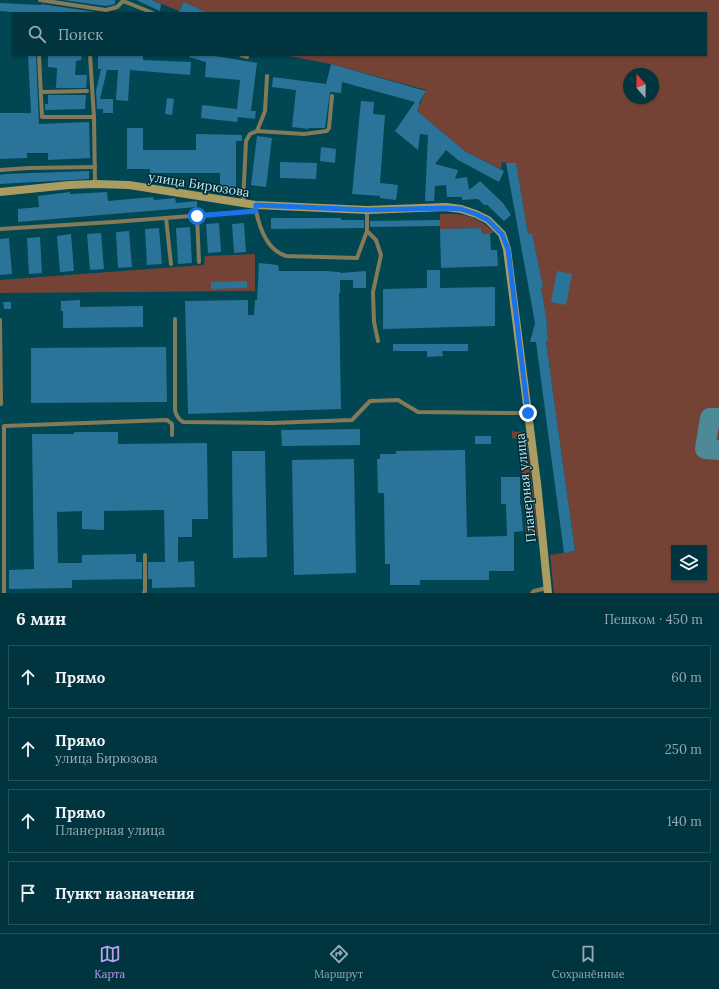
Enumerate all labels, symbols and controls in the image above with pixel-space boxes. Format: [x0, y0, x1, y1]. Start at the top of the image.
search box [12, 12, 707, 56]
icon: search [26, 23, 48, 45]
text: Поиск [58, 25, 103, 44]
north arrow [623, 68, 659, 104]
street label: улица Бирюзова [147, 168, 251, 201]
route start [188, 207, 206, 225]
route end [519, 404, 537, 422]
street label: Планерная улица [511, 432, 540, 543]
map controls [671, 545, 707, 581]
button: layers [671, 545, 707, 581]
text: 6 мин [16, 608, 66, 630]
text: Пешком · 450 m [604, 611, 703, 628]
icon: ahead [17, 666, 39, 688]
text: Прямо [55, 668, 105, 687]
text: 60 m [671, 669, 702, 686]
text: Прямо [55, 731, 105, 750]
icon: ahead [17, 738, 39, 760]
text: 250 m [665, 741, 702, 758]
text: улица Бирюзова [55, 750, 157, 767]
text: Прямо [55, 803, 105, 822]
icon: ahead [17, 810, 39, 832]
text: 140 m [667, 813, 702, 830]
text: Планерная улица [55, 822, 165, 839]
icon: arrive [17, 882, 39, 904]
text: Пункт назначения [55, 884, 195, 903]
tab: Карта [94, 943, 125, 981]
tab: Маршрут [314, 943, 363, 981]
tab: Сохранённые [552, 943, 625, 981]

